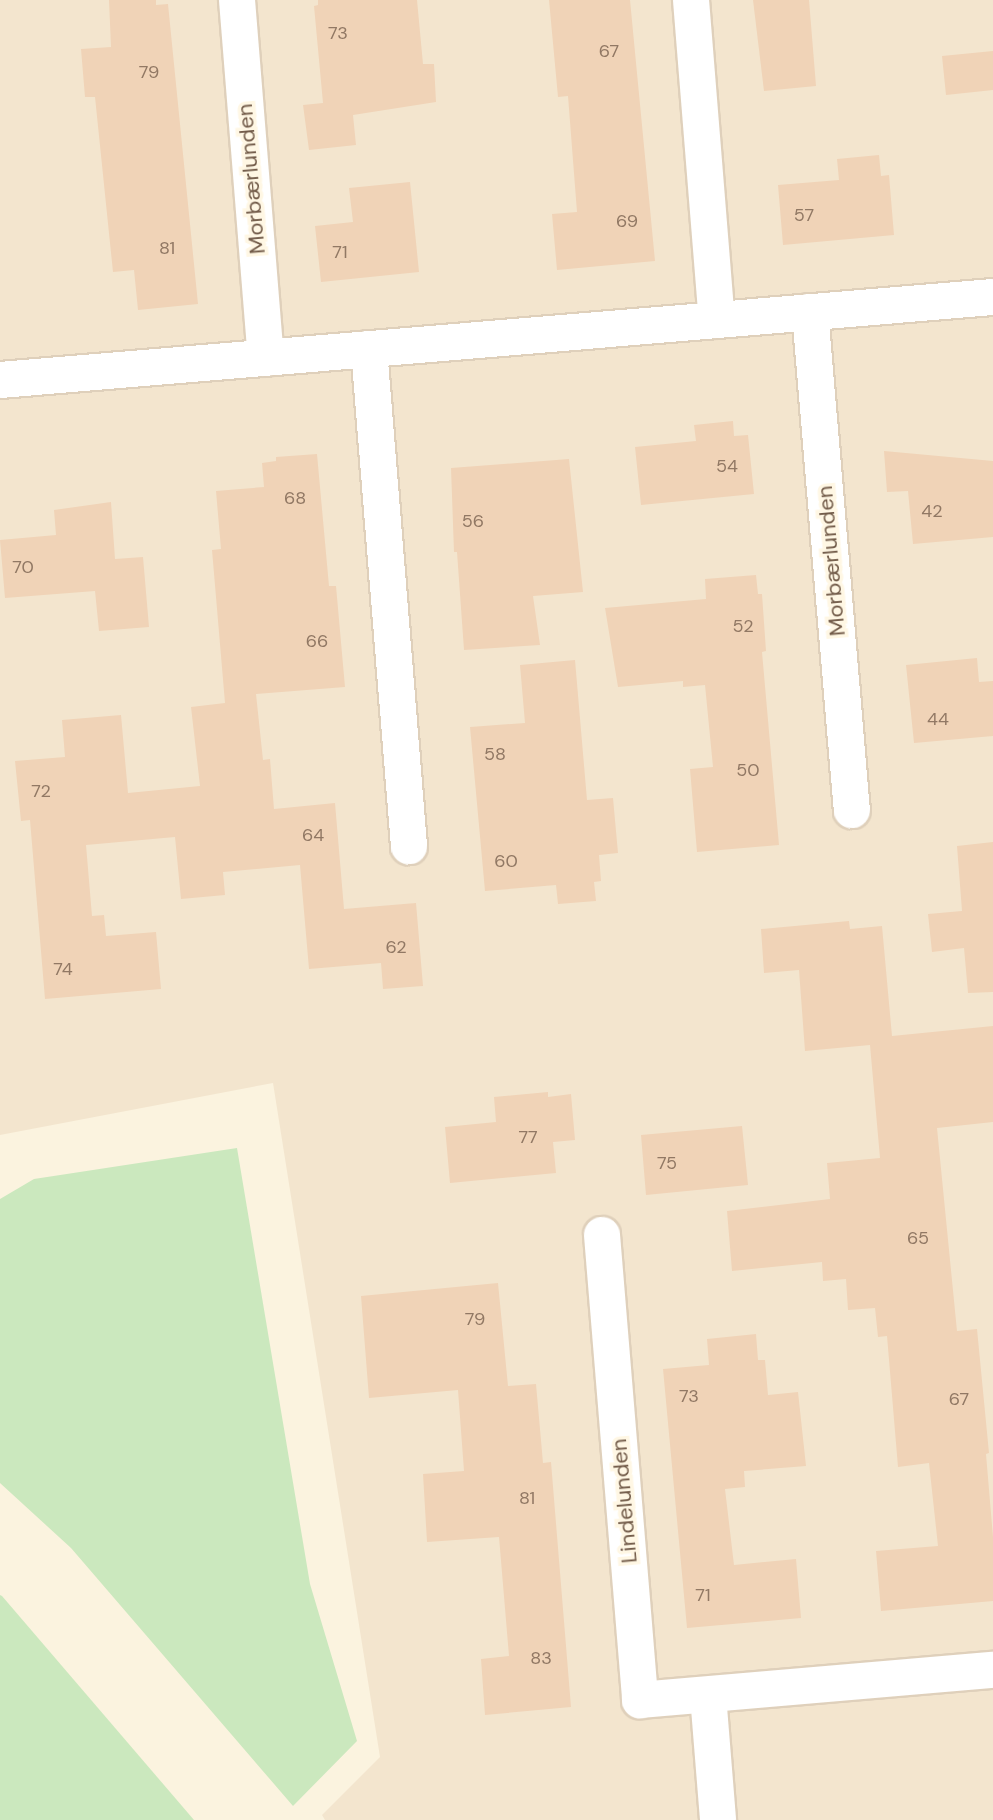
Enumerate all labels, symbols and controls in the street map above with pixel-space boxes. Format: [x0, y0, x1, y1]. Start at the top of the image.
house number: 73 [328, 22, 348, 44]
house number: 67 [599, 40, 619, 62]
house number: 79 [139, 61, 159, 83]
street label: Morbærlunden [231, 103, 271, 255]
house number: 57 [794, 204, 814, 226]
house number: 69 [616, 210, 638, 232]
house number: 81 [159, 237, 175, 259]
house number: 71 [332, 241, 348, 263]
house number: 54 [716, 455, 738, 477]
street label: Morbærlunden [811, 485, 851, 637]
house number: 68 [284, 487, 306, 509]
house number: 42 [921, 500, 943, 522]
house number: 56 [462, 510, 484, 532]
house number: 70 [12, 556, 34, 578]
house number: 52 [732, 615, 754, 637]
house number: 66 [306, 630, 328, 652]
house number: 44 [927, 708, 949, 730]
house number: 58 [484, 743, 506, 765]
house number: 50 [736, 759, 760, 781]
house number: 72 [31, 780, 51, 802]
house number: 64 [302, 824, 324, 846]
house number: 60 [494, 850, 518, 872]
house number: 62 [385, 936, 407, 958]
house number: 74 [53, 958, 73, 980]
house number: 77 [518, 1126, 538, 1148]
house number: 75 [657, 1152, 677, 1174]
house number: 65 [907, 1227, 929, 1249]
house number: 79 [465, 1308, 485, 1330]
house number: 73 [679, 1385, 699, 1407]
house number: 67 [949, 1388, 969, 1410]
street label: Lindelunden [605, 1438, 643, 1564]
house number: 81 [519, 1487, 535, 1509]
house number: 71 [695, 1584, 711, 1606]
house number: 83 [530, 1647, 552, 1669]

